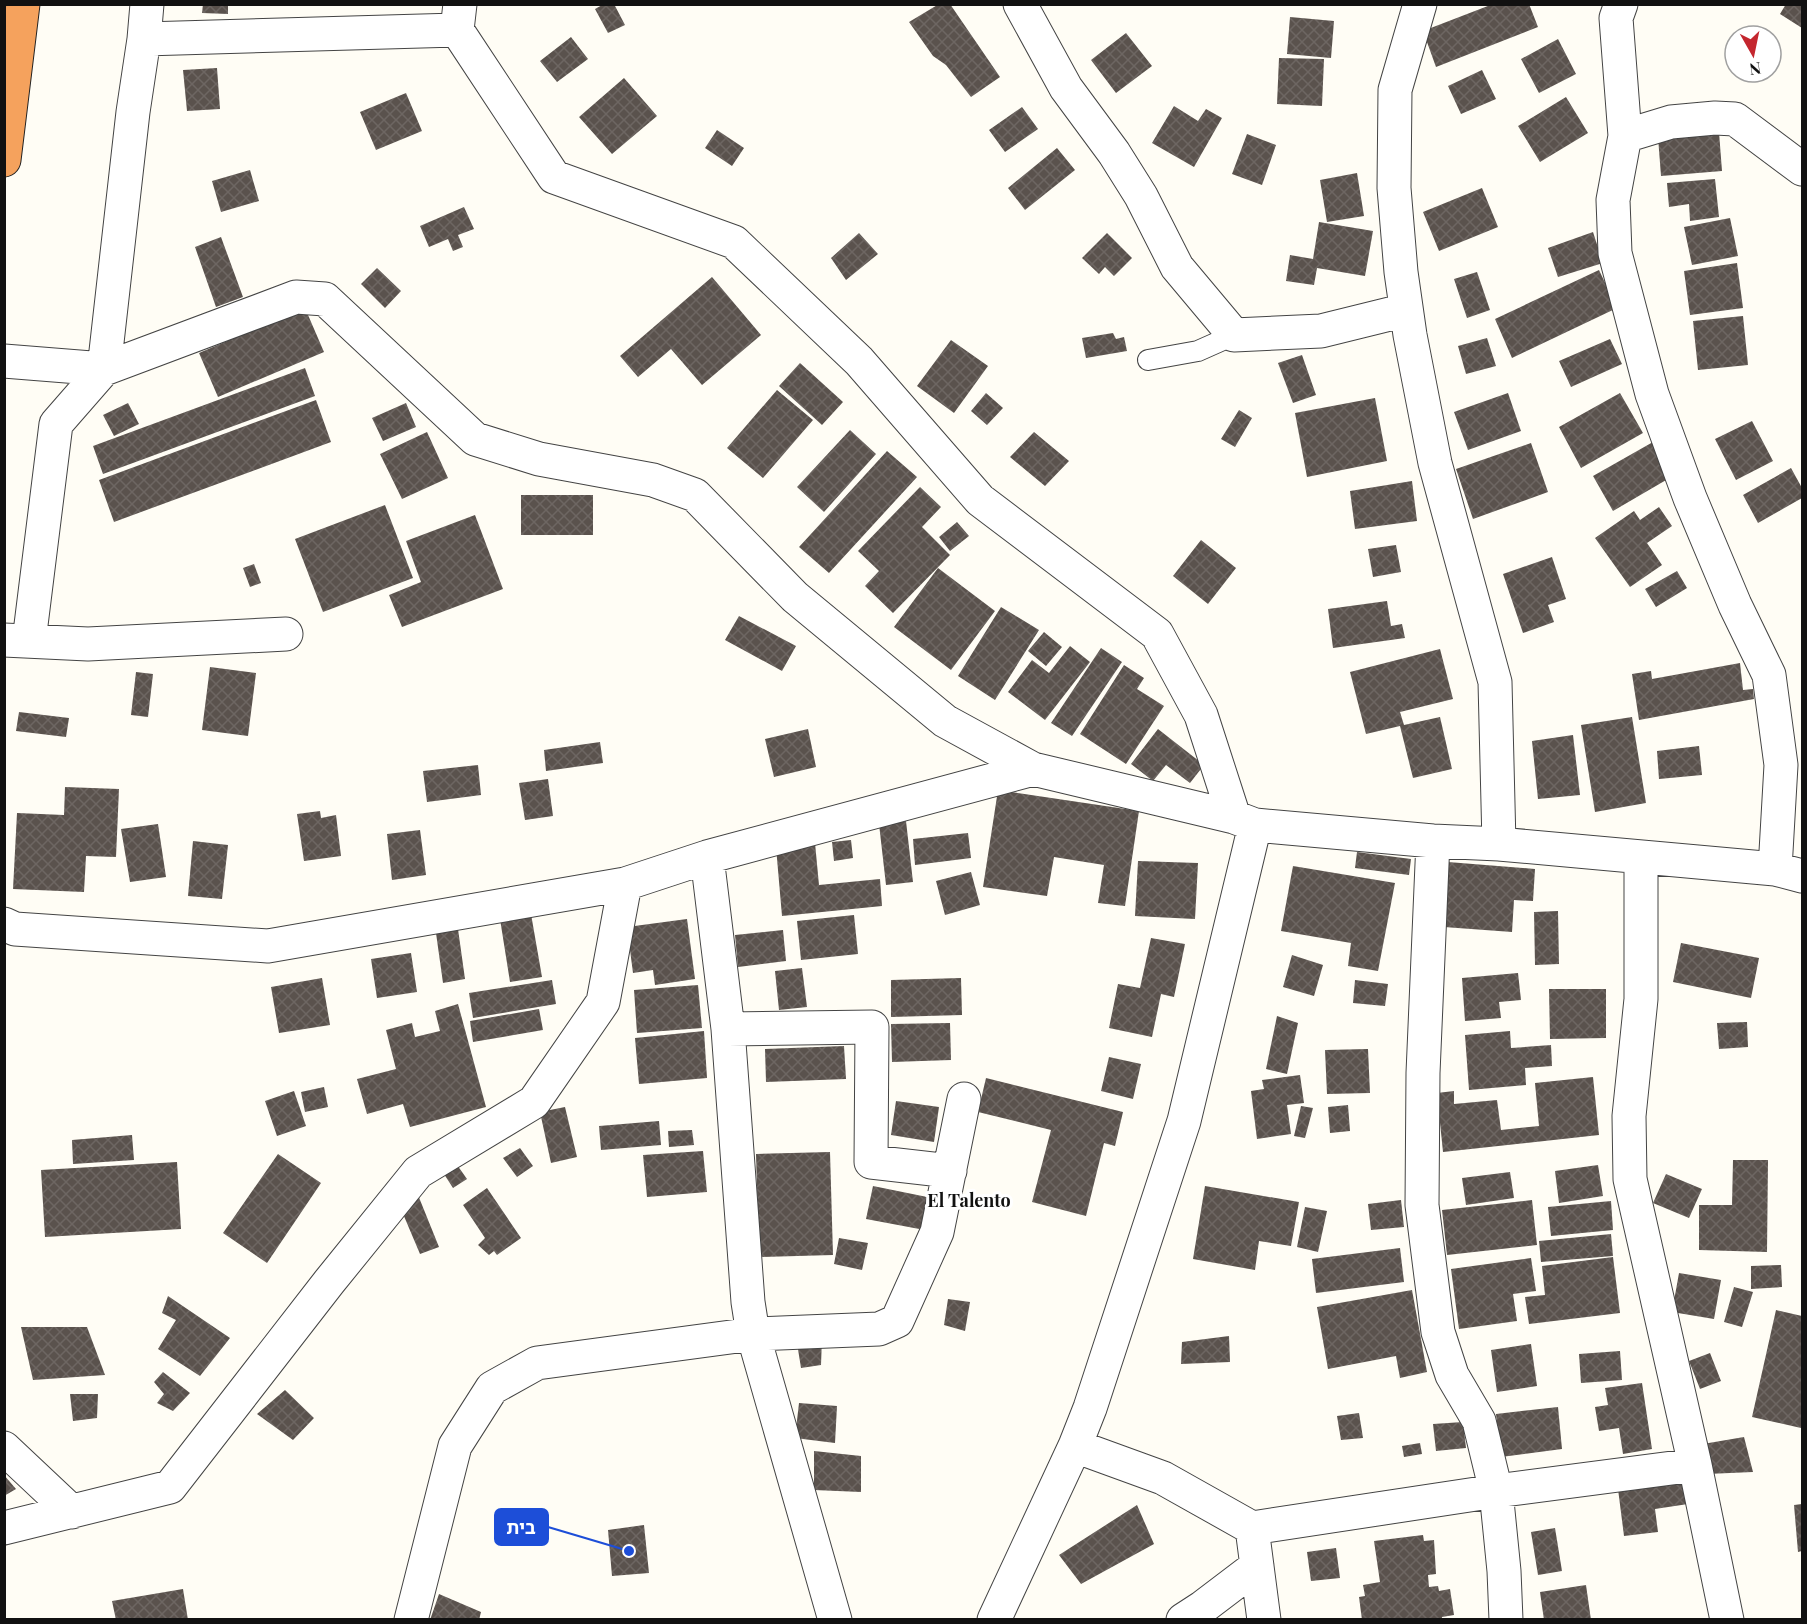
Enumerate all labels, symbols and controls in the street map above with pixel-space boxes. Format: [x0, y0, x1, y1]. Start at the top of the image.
north arrow [1723, 24, 1783, 84]
text: N [1748, 58, 1763, 81]
district label: El Talento [927, 1188, 1011, 1212]
callout: בית [495, 1509, 548, 1545]
text: בית [506, 1515, 536, 1539]

